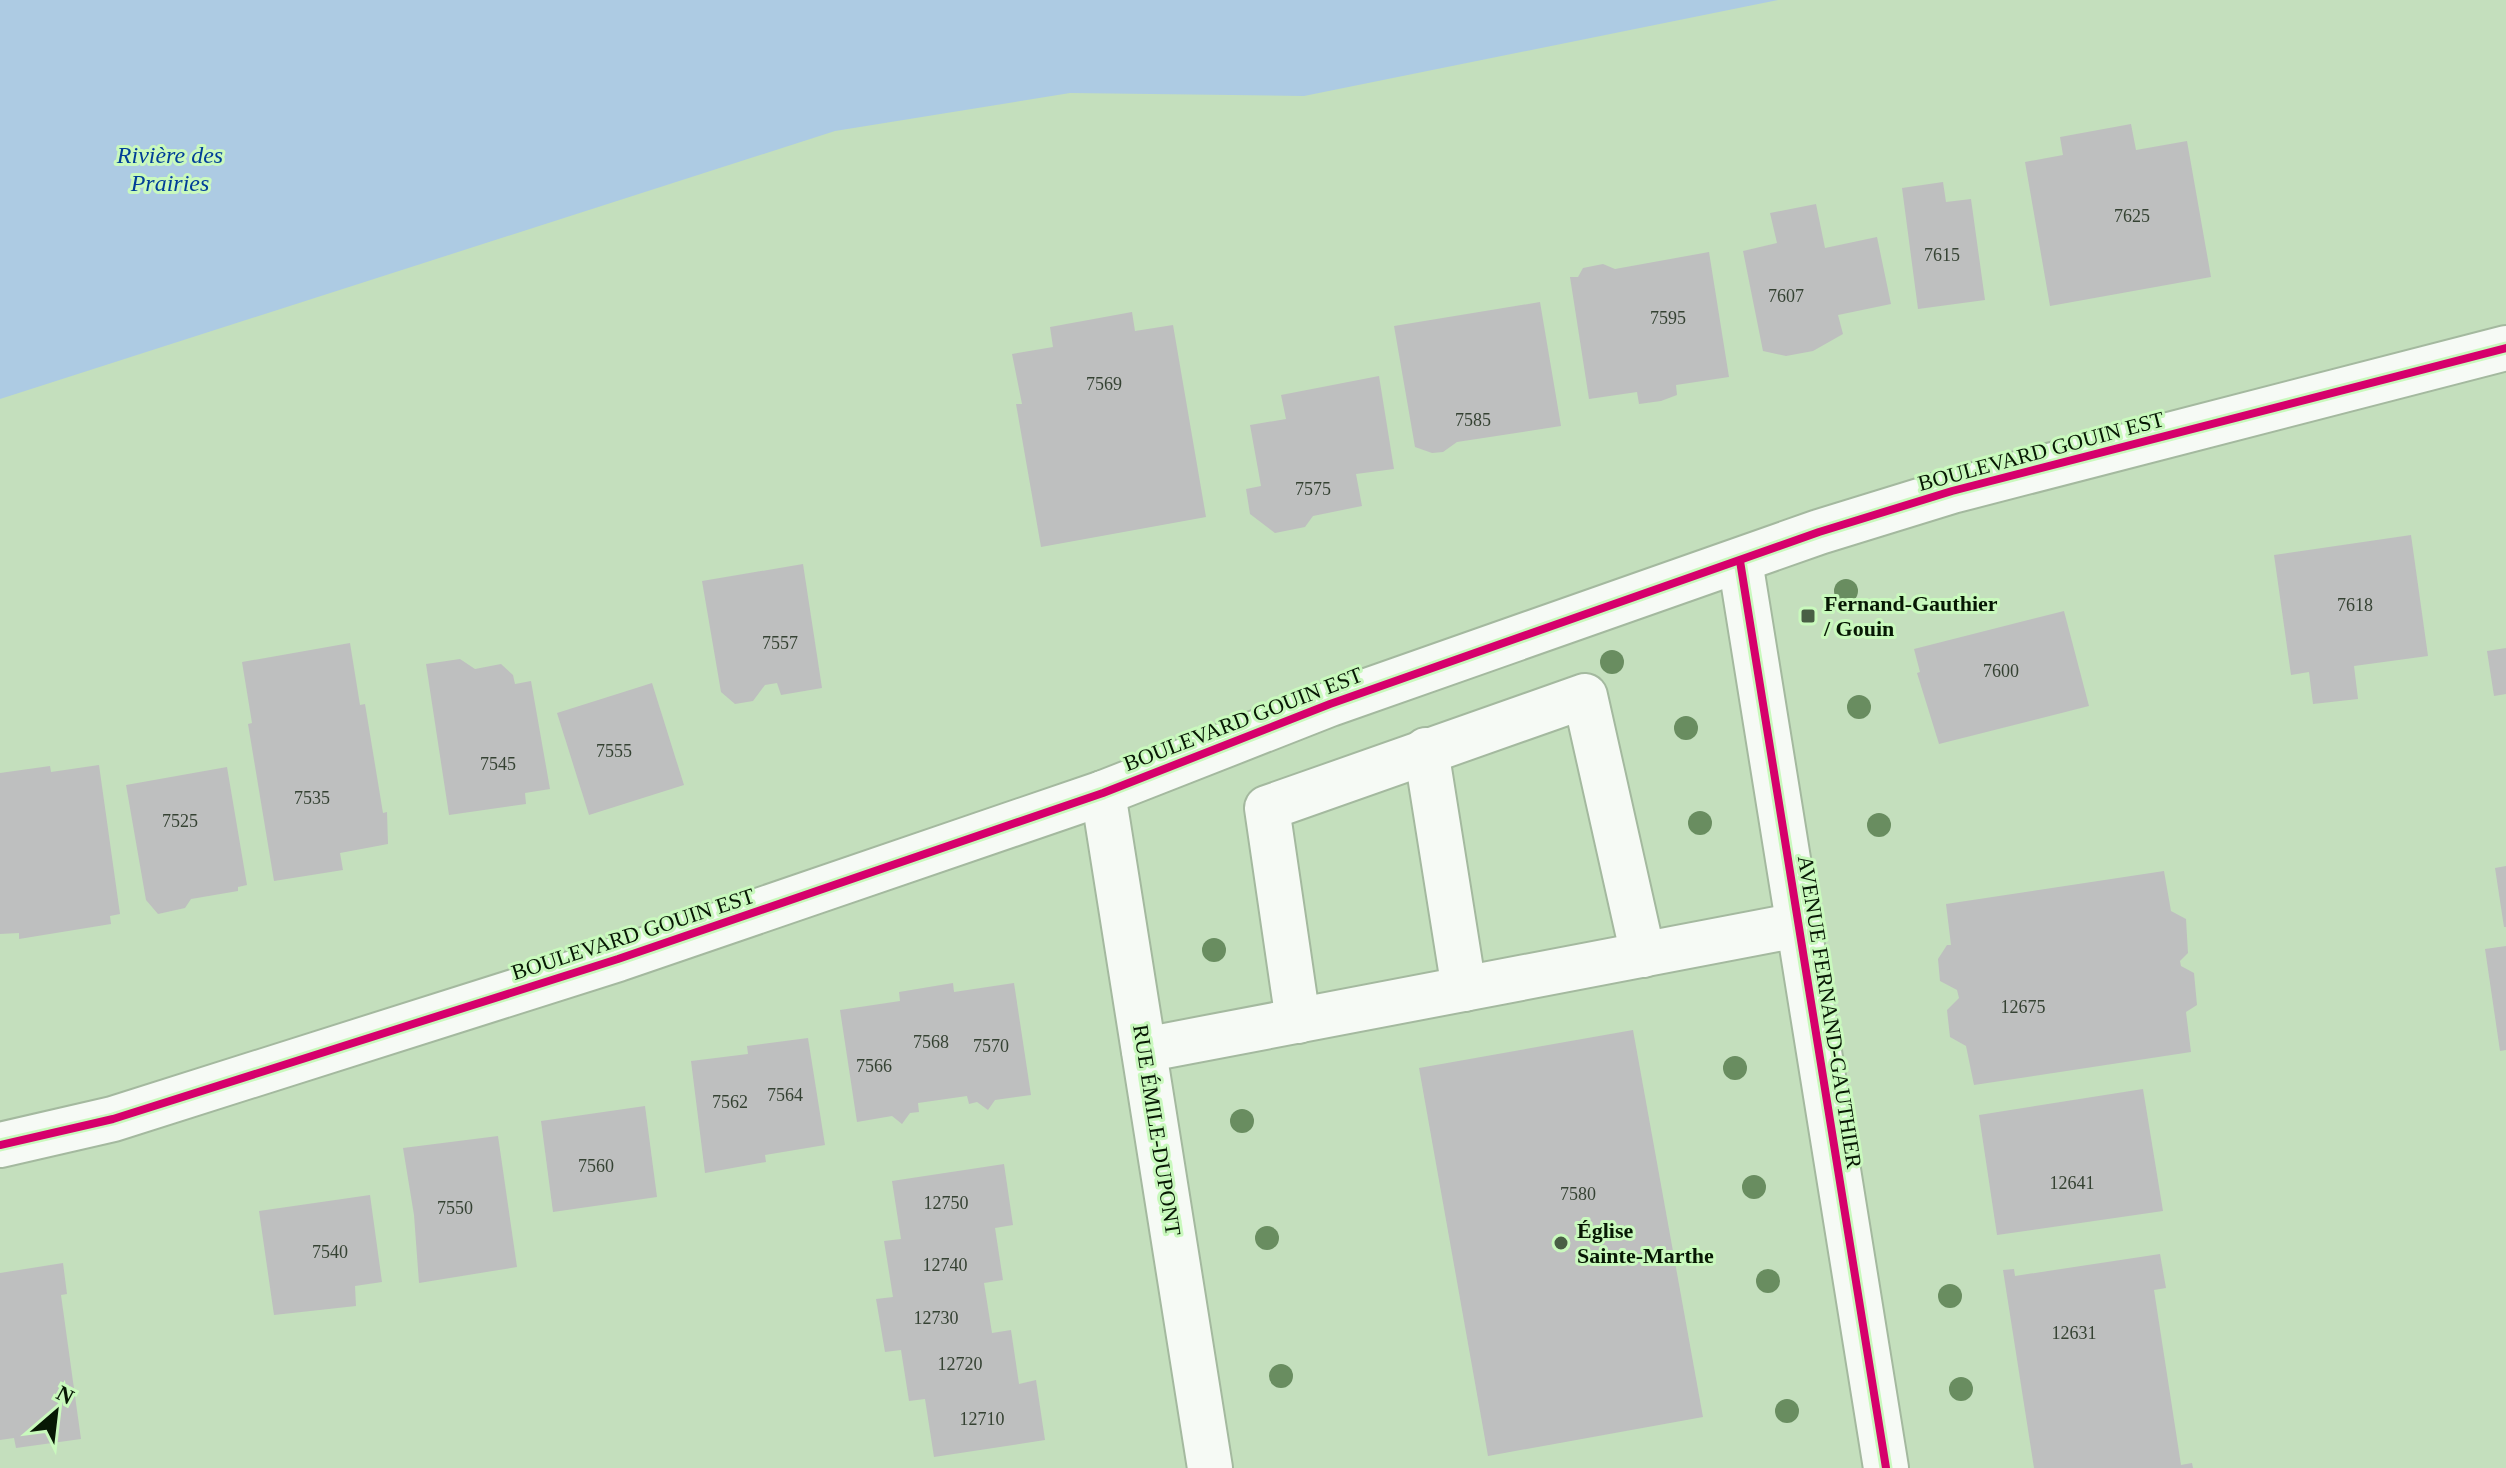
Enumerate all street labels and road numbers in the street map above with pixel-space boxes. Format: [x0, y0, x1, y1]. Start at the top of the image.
street label: BOULEVARD GOUIN EST [1915, 406, 2167, 496]
street label: BOULEVARD GOUIN EST [1120, 662, 1366, 776]
street label: AVENUE FERNAND-GAUTHIER [1793, 854, 1867, 1171]
street label: BOULEVARD GOUIN EST [508, 883, 758, 985]
street label: RUE ÉMILE-DUPONT [1128, 1023, 1186, 1238]

